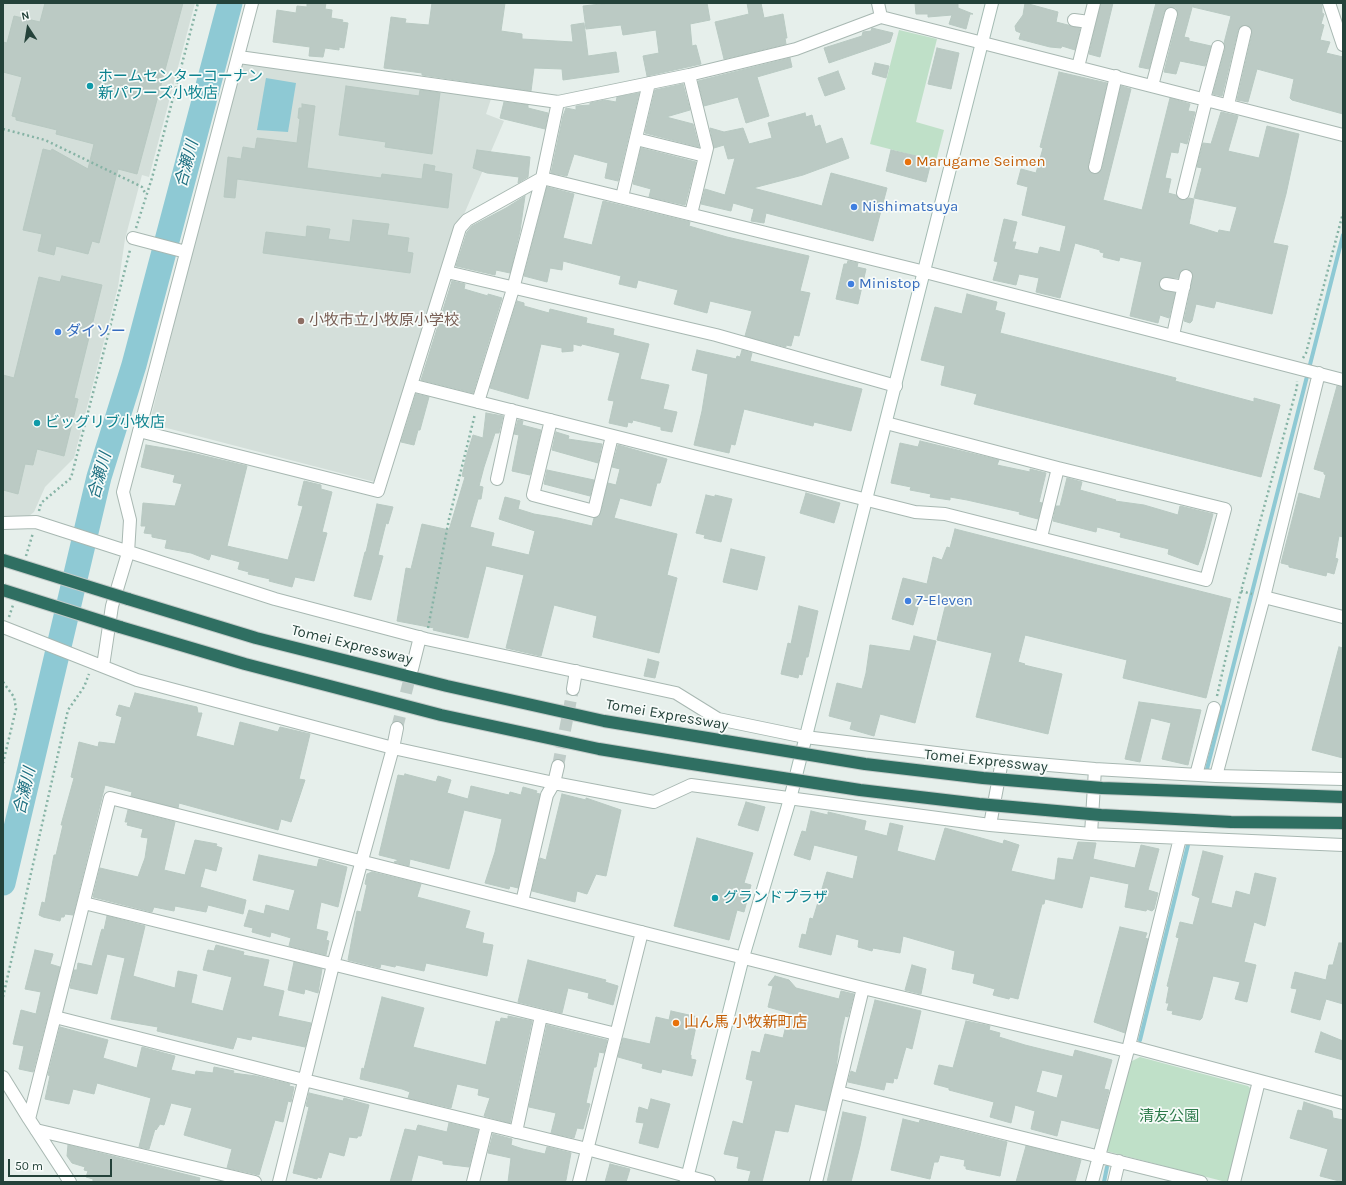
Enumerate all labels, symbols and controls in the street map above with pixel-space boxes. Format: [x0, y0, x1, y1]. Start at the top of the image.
north arrow [8, 8, 48, 48]
text: N [20, 9, 31, 23]
place label: ホームセンターコーナン 新パワーズ小牧店 [98, 68, 263, 103]
marker: ホームセンターコーナン 新パワーズ小牧店 [85, 81, 95, 91]
water label: 合瀬川 [172, 138, 202, 190]
place label: Marugame Seimen [916, 153, 1046, 171]
marker: Marugame Seimen [903, 157, 913, 167]
place label: Nishimatsuya [862, 198, 958, 216]
marker: Nishimatsuya [849, 202, 859, 212]
place label: Ministop [859, 275, 920, 293]
marker: Ministop [846, 279, 856, 289]
place label: 小牧市立小牧原小学校 [309, 312, 459, 330]
marker: 小牧市立小牧原小学校 [296, 316, 306, 326]
place label: ダイソー [66, 323, 126, 341]
marker: ダイソー [53, 327, 63, 337]
place label: ビッグリブ小牧店 [45, 414, 165, 432]
marker: ビッグリブ小牧店 [32, 418, 42, 428]
water label: 合瀬川 [85, 450, 115, 502]
place label: 7-Eleven [916, 592, 973, 610]
marker: 7-Eleven [903, 596, 913, 606]
street label: Tomei Expressway [290, 621, 414, 669]
street label: Tomei Expressway [604, 695, 730, 735]
street label: Tomei Expressway [923, 746, 1049, 776]
water label: 合瀬川 [10, 765, 40, 817]
place label: グランドプラザ [723, 889, 828, 907]
marker: グランドプラザ [710, 893, 720, 903]
place label: 山ん馬 小牧新町店 [684, 1014, 808, 1032]
marker: 山ん馬 小牧新町店 [671, 1018, 681, 1028]
park label: 清友公園 [1139, 1108, 1199, 1126]
scale bar [10, 1151, 114, 1177]
text: 50 m [15, 1159, 43, 1173]

